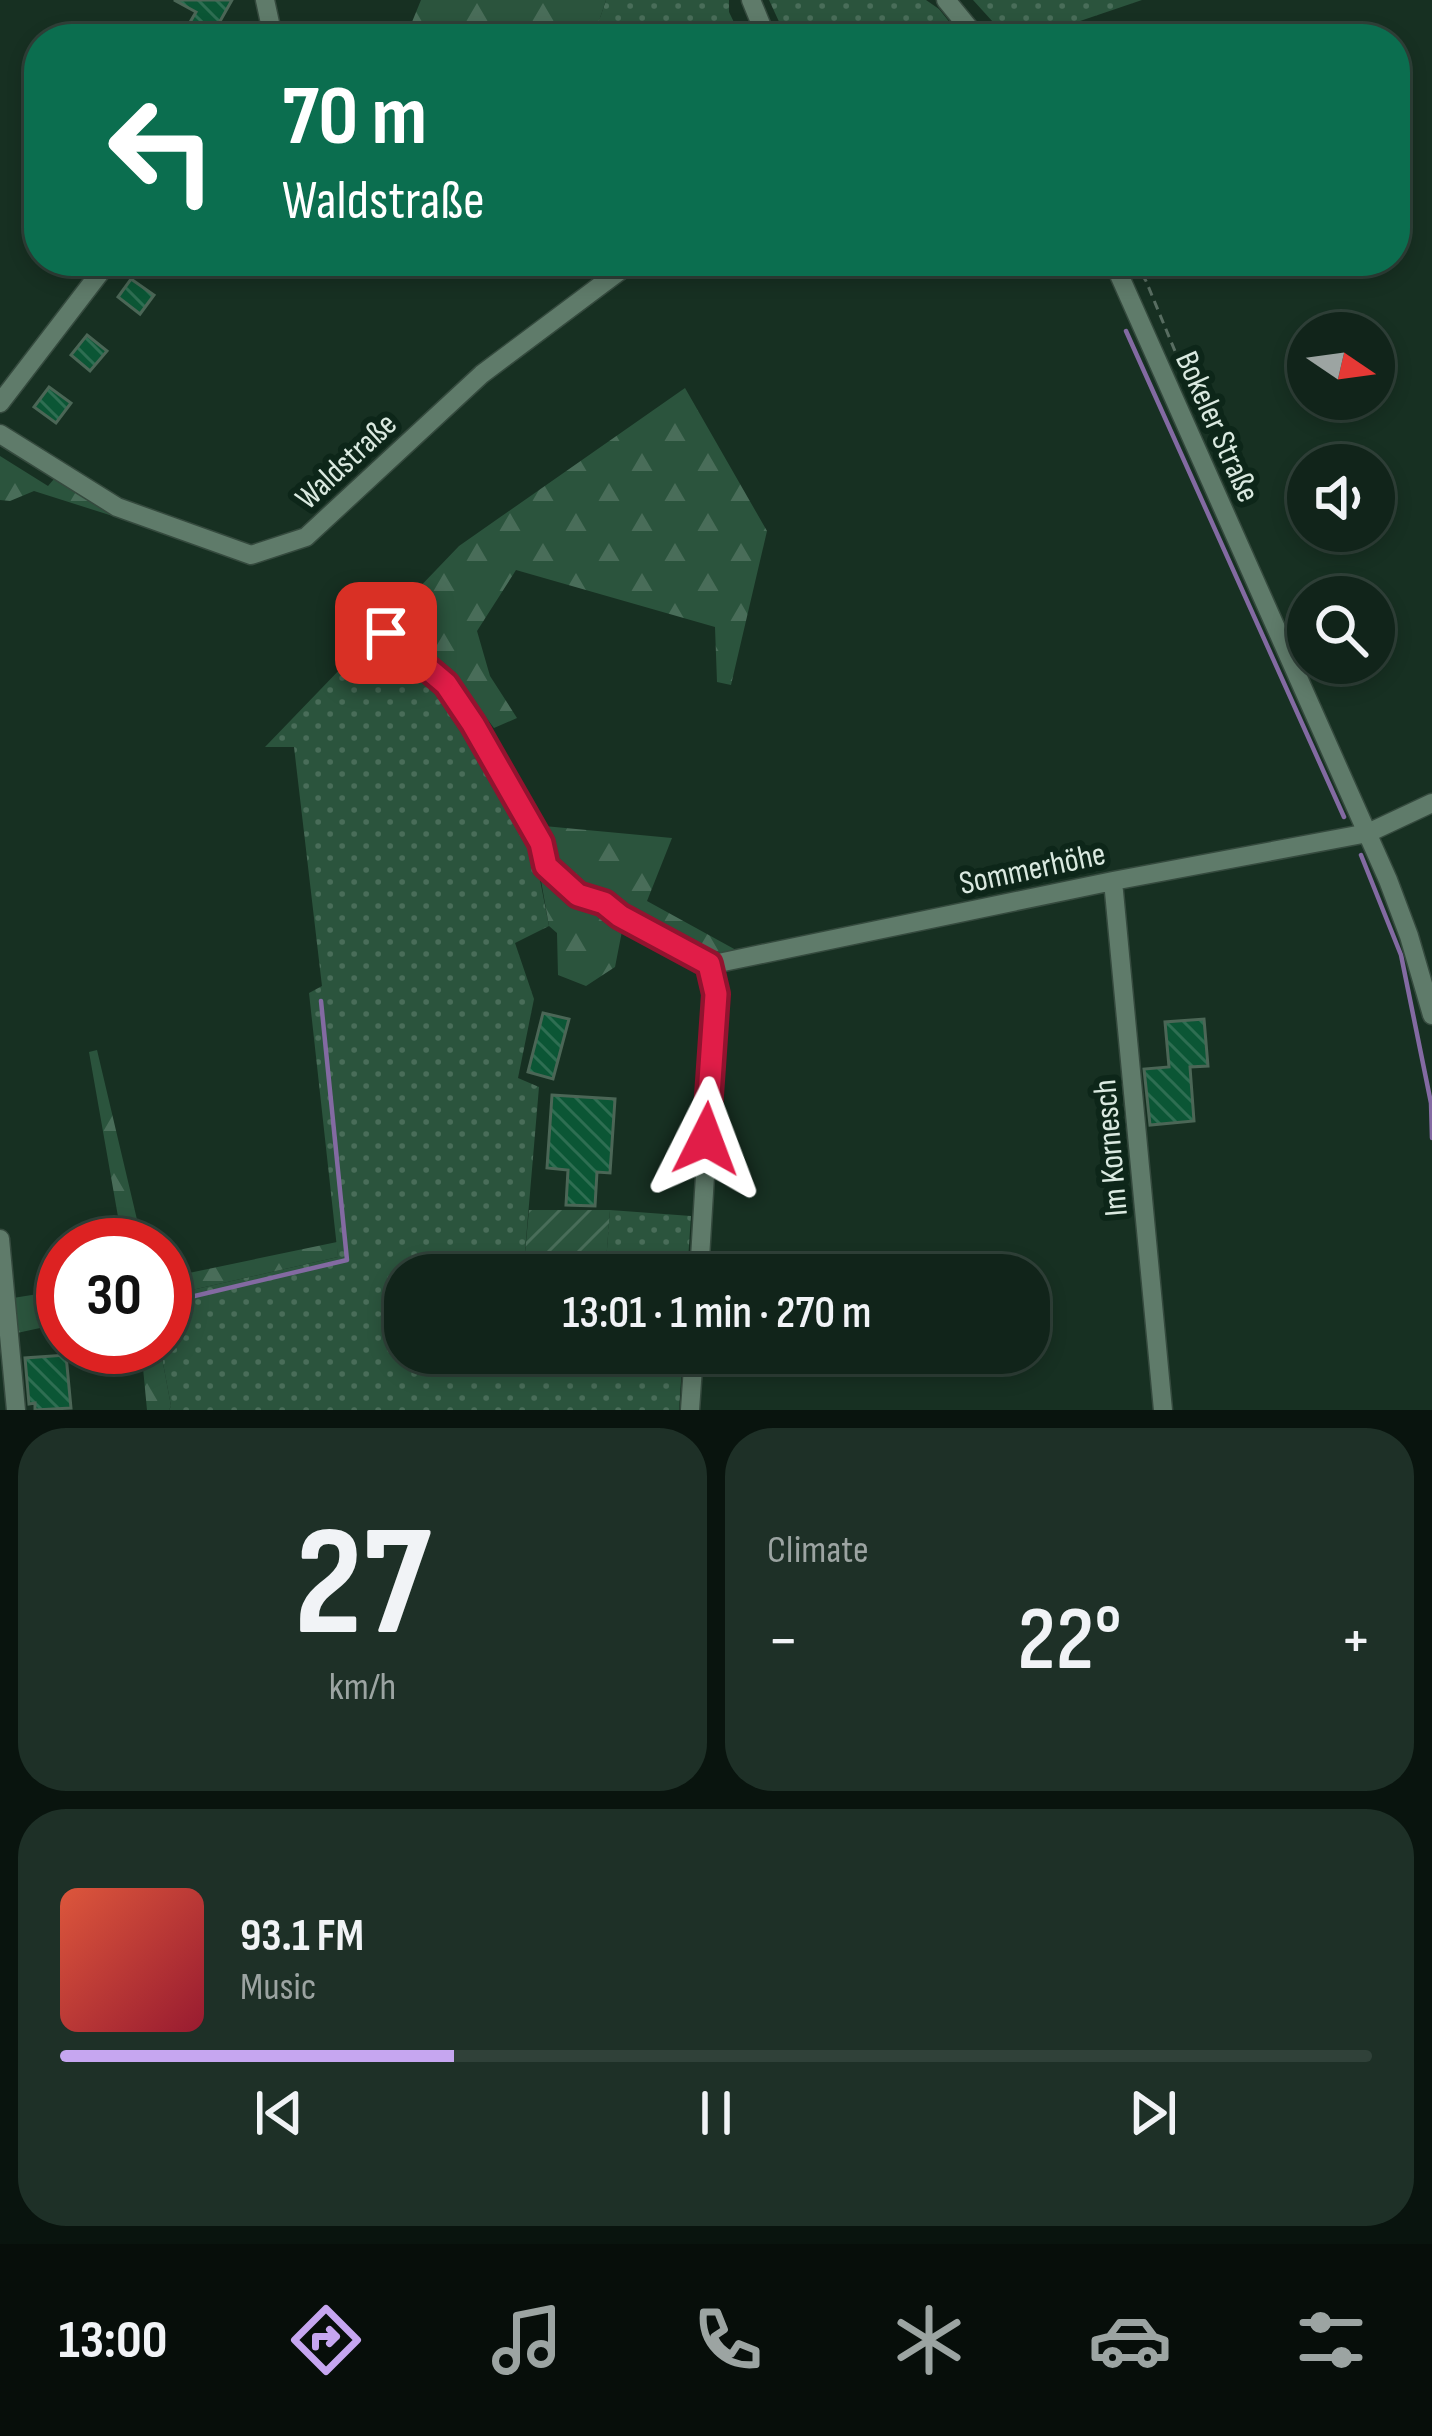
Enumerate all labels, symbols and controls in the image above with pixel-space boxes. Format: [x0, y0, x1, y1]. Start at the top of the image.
text: 70 m [282, 67, 427, 168]
icon: left [84, 72, 240, 228]
text: Waldstraße [282, 169, 485, 234]
north arrow [1287, 312, 1395, 420]
map controls [1287, 312, 1395, 684]
street label: Bokeler Straße [1166, 345, 1268, 508]
street label: Waldstraße [287, 405, 405, 518]
button: sound [1287, 444, 1395, 552]
button: search [1287, 576, 1395, 684]
pin [335, 582, 437, 684]
icon: arrive [353, 600, 419, 666]
street label: Sommerhöhe [956, 834, 1109, 904]
position arrow [643, 1076, 769, 1202]
street label: Im Kornesch [1085, 1078, 1137, 1218]
speed limit sign: 30 [36, 1218, 192, 1374]
text: 13:01 · 1 min · 270 m [563, 1286, 872, 1341]
text: 27 [294, 1492, 431, 1679]
text: Climate [767, 1527, 869, 1574]
text: 22° [1017, 1587, 1122, 1695]
text: − [767, 1602, 799, 1681]
text: + [1340, 1602, 1372, 1681]
text: km/h [329, 1664, 396, 1711]
text: 93.1 FM [240, 1909, 364, 1964]
text: Music [240, 1964, 316, 2011]
icon: previous [246, 2080, 312, 2146]
icon: pause [683, 2080, 749, 2146]
icon: next [1120, 2080, 1186, 2146]
icon: directions [284, 2298, 368, 2382]
icon: music [485, 2298, 569, 2382]
icon: phone [686, 2298, 770, 2382]
icon: climate [887, 2298, 971, 2382]
icon: car [1088, 2298, 1172, 2382]
icon: filters [1289, 2298, 1373, 2382]
text: 13:00 [59, 2308, 167, 2373]

